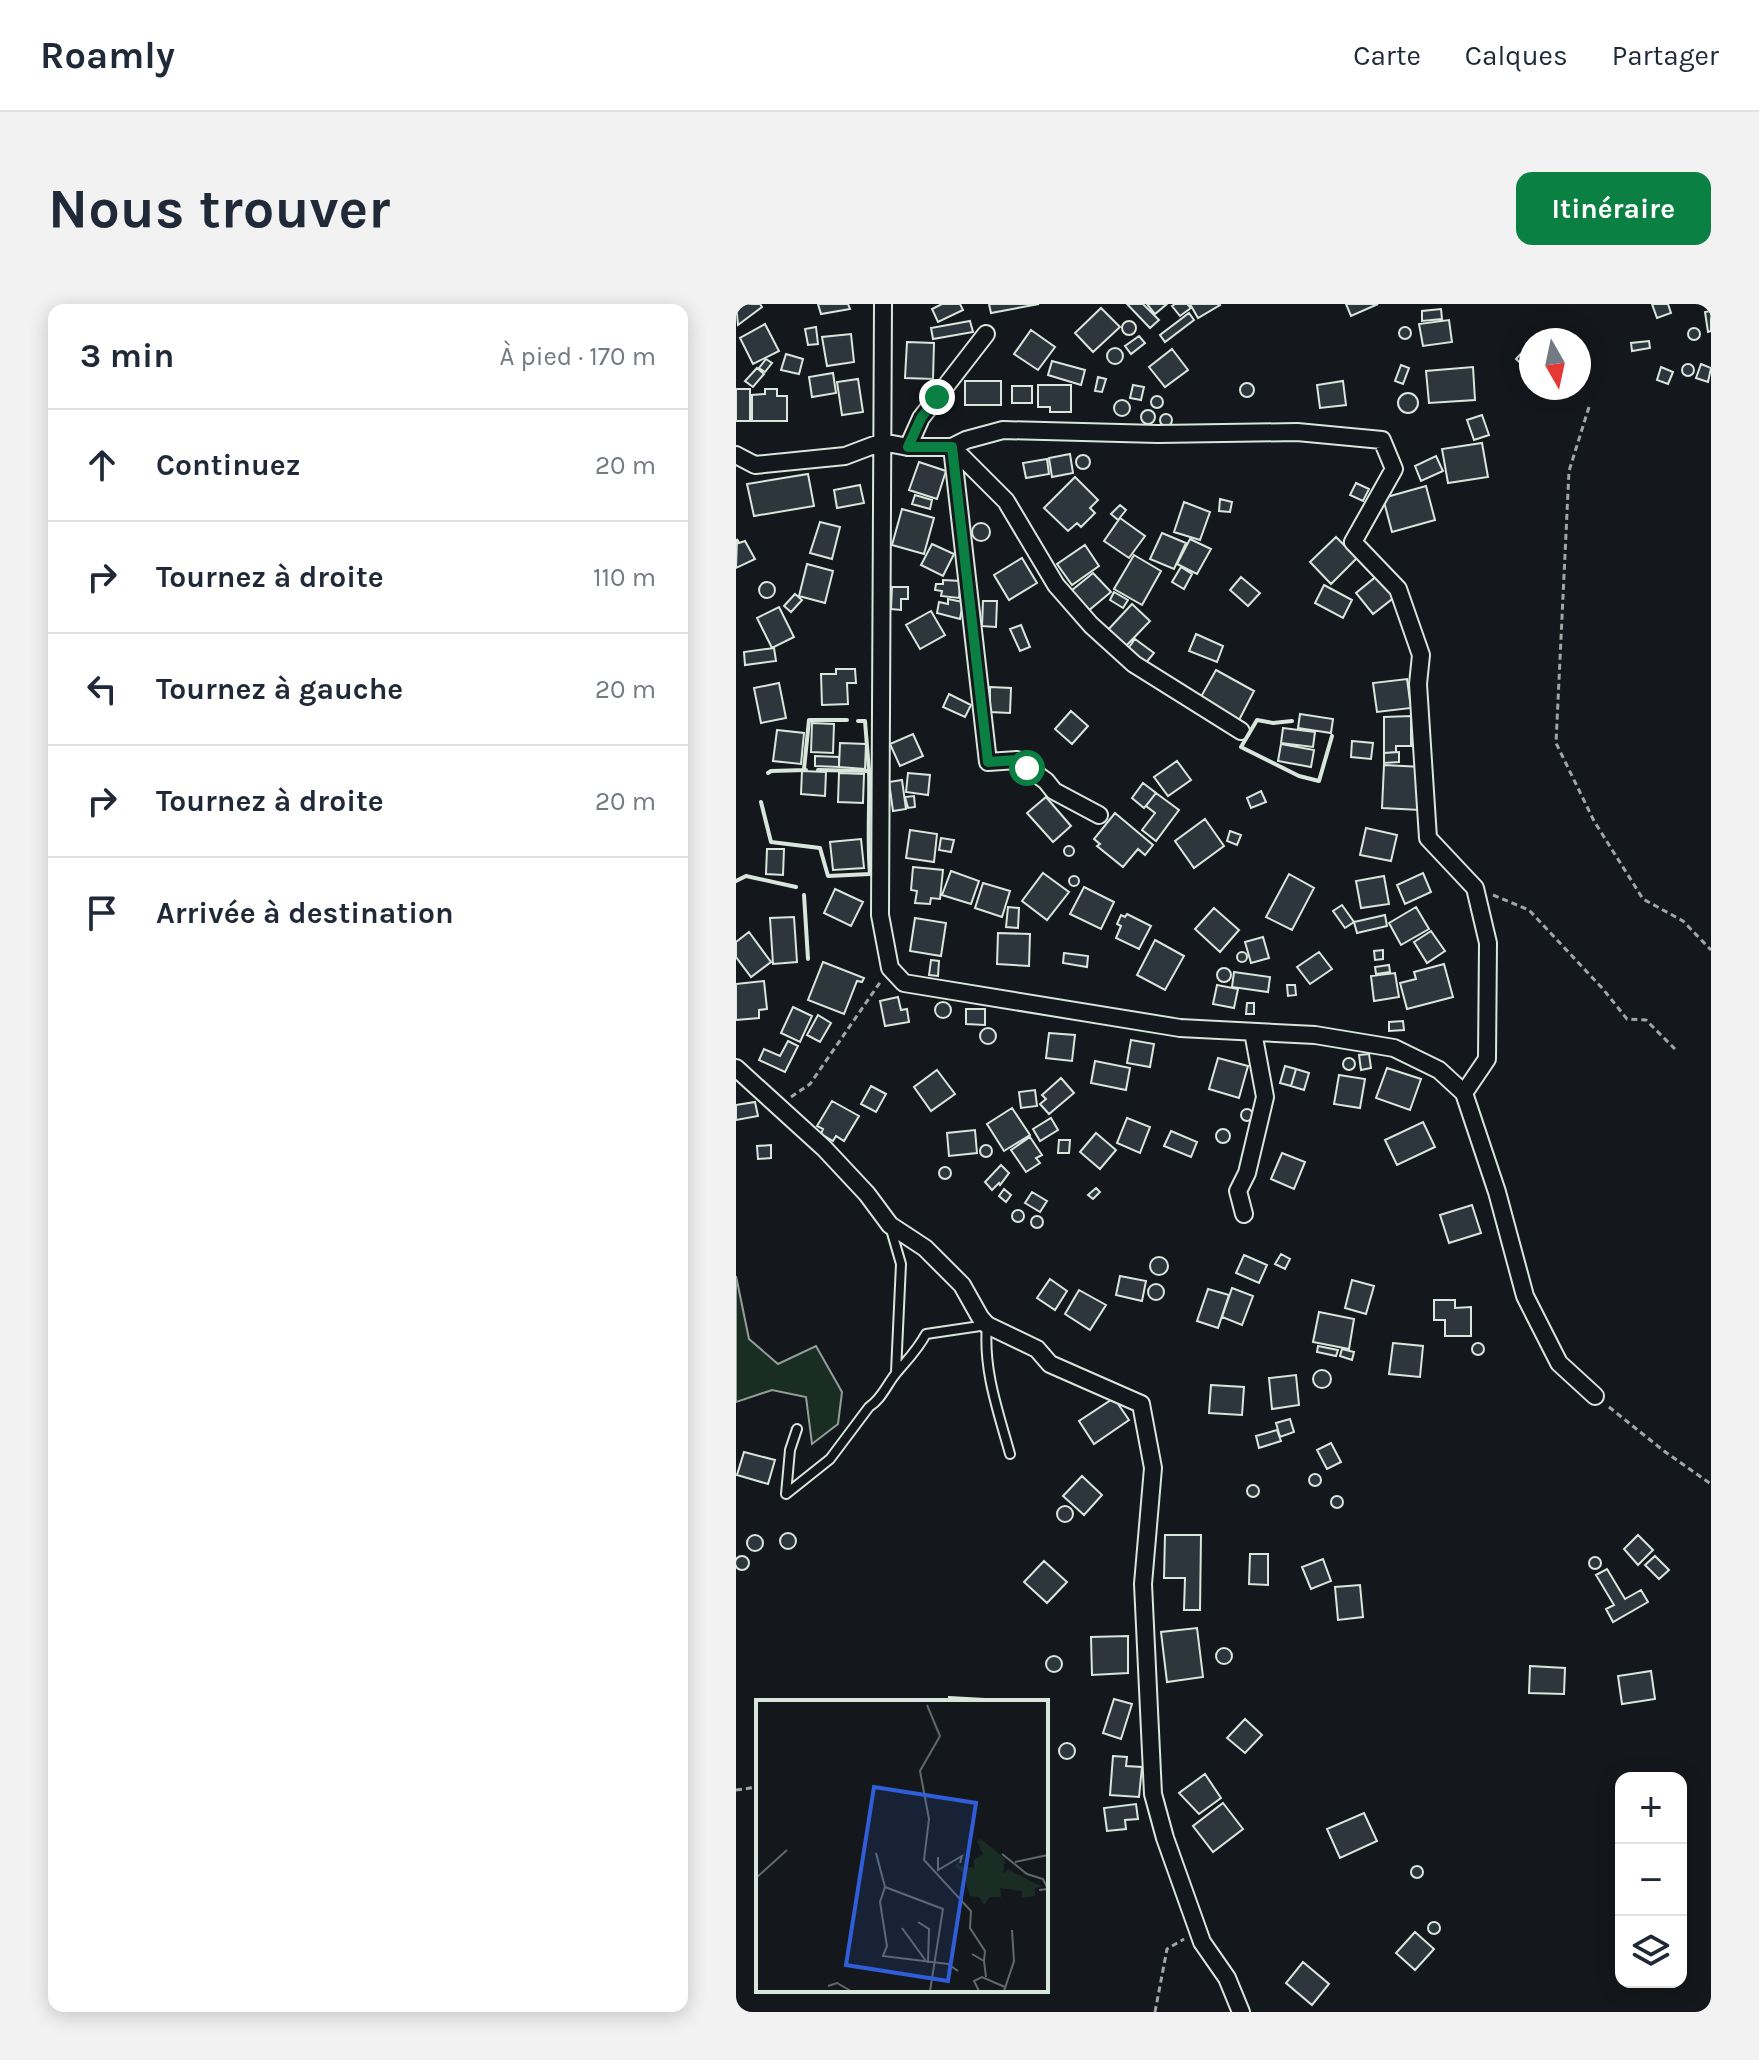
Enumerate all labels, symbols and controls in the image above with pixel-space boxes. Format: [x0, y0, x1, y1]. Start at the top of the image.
text: Roamly [40, 33, 175, 78]
text: Carte [1353, 39, 1421, 72]
text: Calques [1465, 39, 1568, 72]
text: Partager [1612, 39, 1719, 72]
button: Itinéraire [1516, 172, 1711, 245]
text: Nous trouver [48, 176, 390, 241]
north arrow [1519, 328, 1591, 400]
text: 3 min [80, 336, 174, 376]
text: À pied · 170 m [499, 341, 656, 372]
route end [919, 379, 955, 415]
icon: ahead [80, 443, 124, 487]
text: Continuez [156, 447, 301, 483]
text: 20 m [595, 450, 656, 481]
icon: right [80, 555, 124, 599]
text: Tournez à droite [156, 559, 384, 595]
text: 110 m [593, 562, 656, 593]
icon: left [80, 667, 124, 711]
text: Tournez à gauche [156, 671, 403, 707]
text: 20 m [595, 674, 656, 705]
route start [1009, 750, 1045, 786]
icon: right [80, 779, 124, 823]
text: Tournez à droite [156, 783, 384, 819]
text: 20 m [595, 786, 656, 817]
icon: arrive [80, 891, 124, 935]
text: Arrivée à destination [156, 895, 454, 931]
inset map [756, 1700, 1048, 1992]
map controls [1615, 1772, 1687, 1988]
button: + [1615, 1772, 1687, 1844]
button: − [1615, 1844, 1687, 1916]
button: layers [1615, 1916, 1687, 1988]

